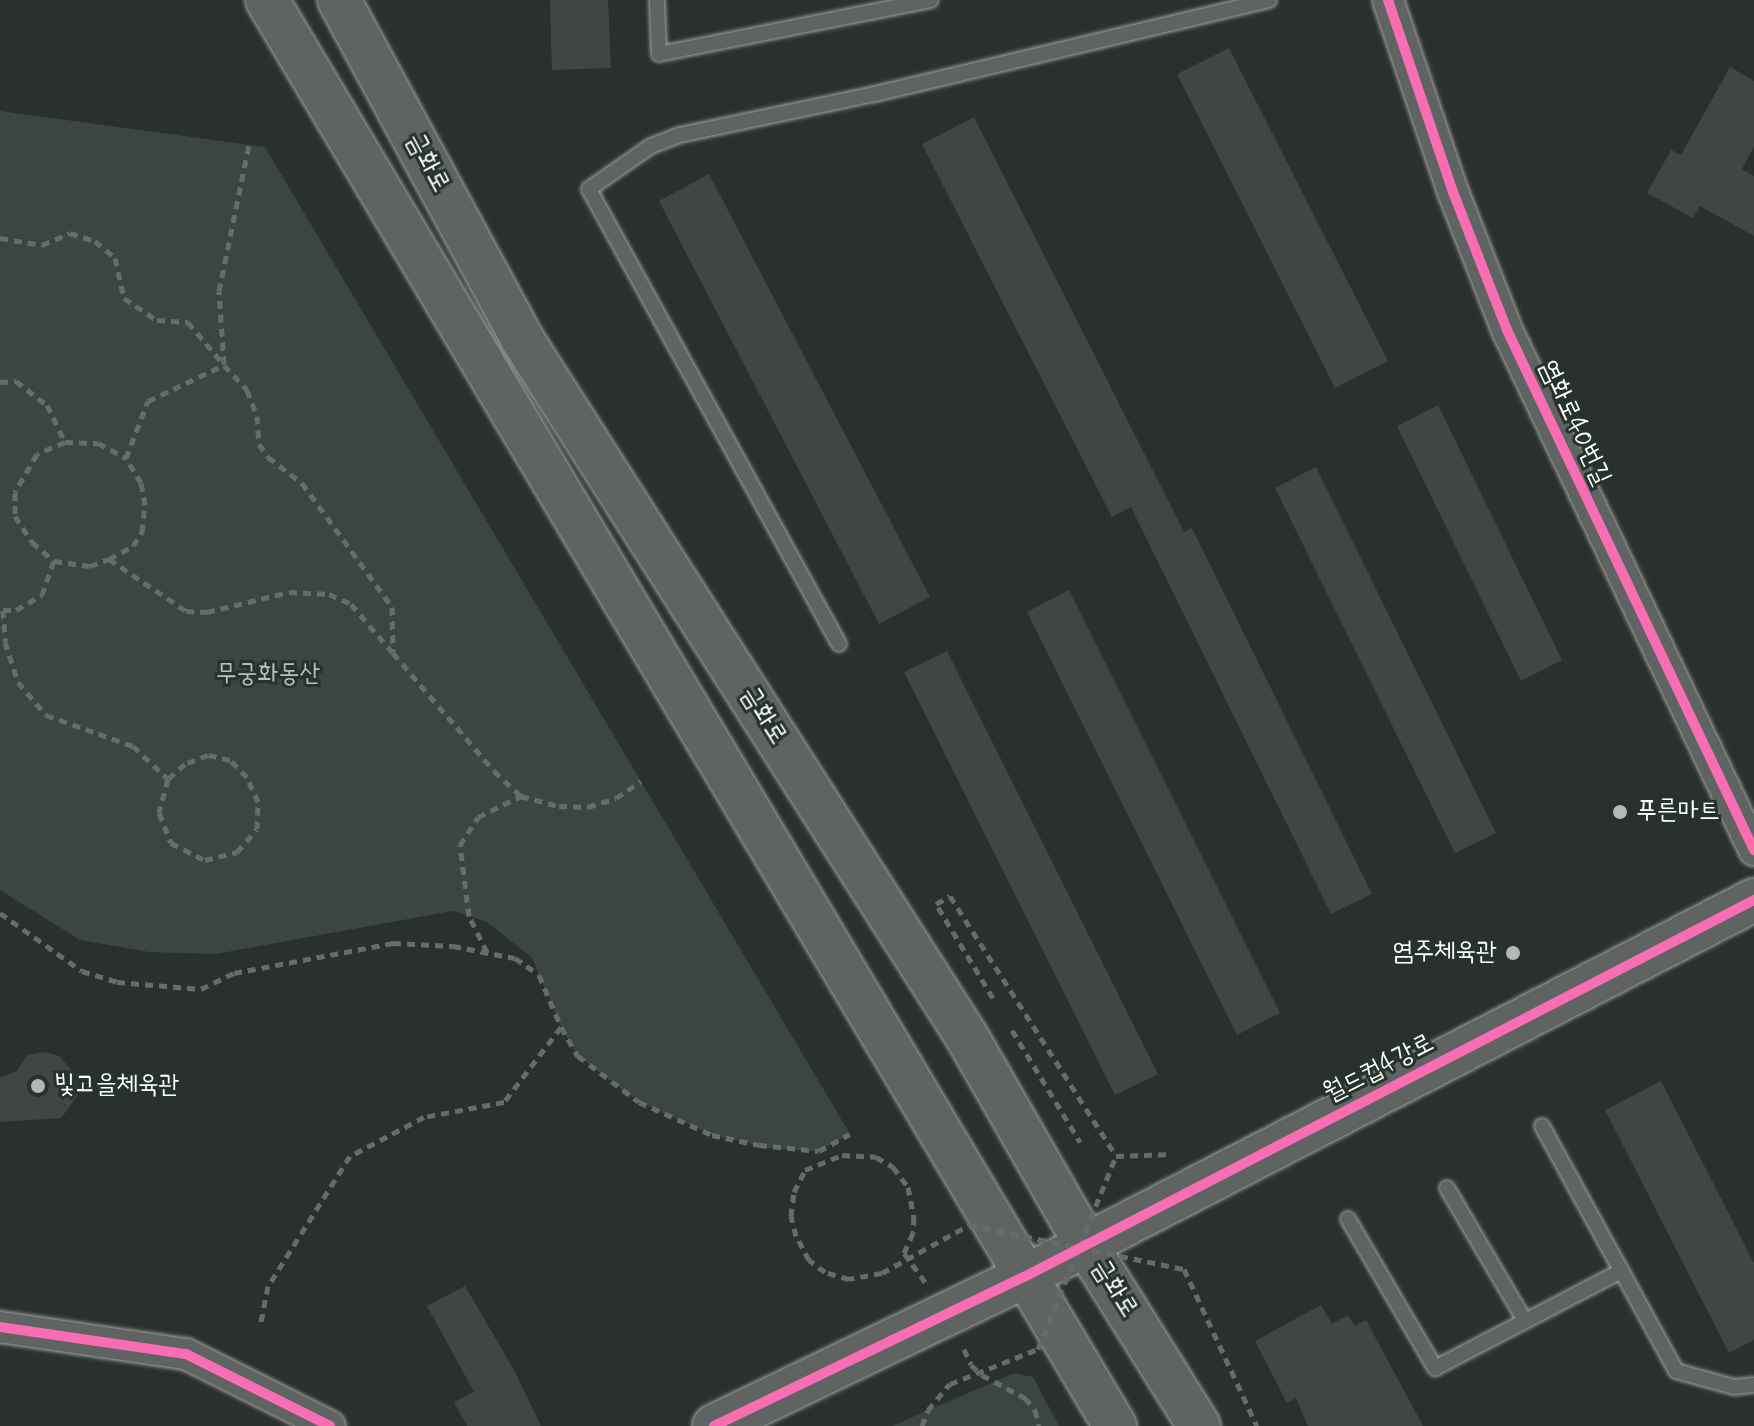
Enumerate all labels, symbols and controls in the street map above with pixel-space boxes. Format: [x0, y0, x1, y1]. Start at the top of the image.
street label: 금화로 [398, 128, 456, 198]
street label: 염화로40번길 [1531, 356, 1617, 490]
park label: 무궁화동산 [216, 659, 320, 691]
street label: 금화로 [733, 681, 793, 751]
place label: 푸른마트 [1636, 796, 1720, 828]
marker: 푸른마트 [1611, 803, 1629, 821]
place label: 염주체육관 [1392, 937, 1497, 969]
marker: 염주체육관 [1504, 944, 1522, 962]
street label: 월드컵4강로 [1319, 1028, 1439, 1110]
place label: 빛고을체육관 [54, 1070, 180, 1102]
marker: 빛고을체육관 [29, 1077, 47, 1095]
street label: 금화로 [1084, 1254, 1144, 1324]

